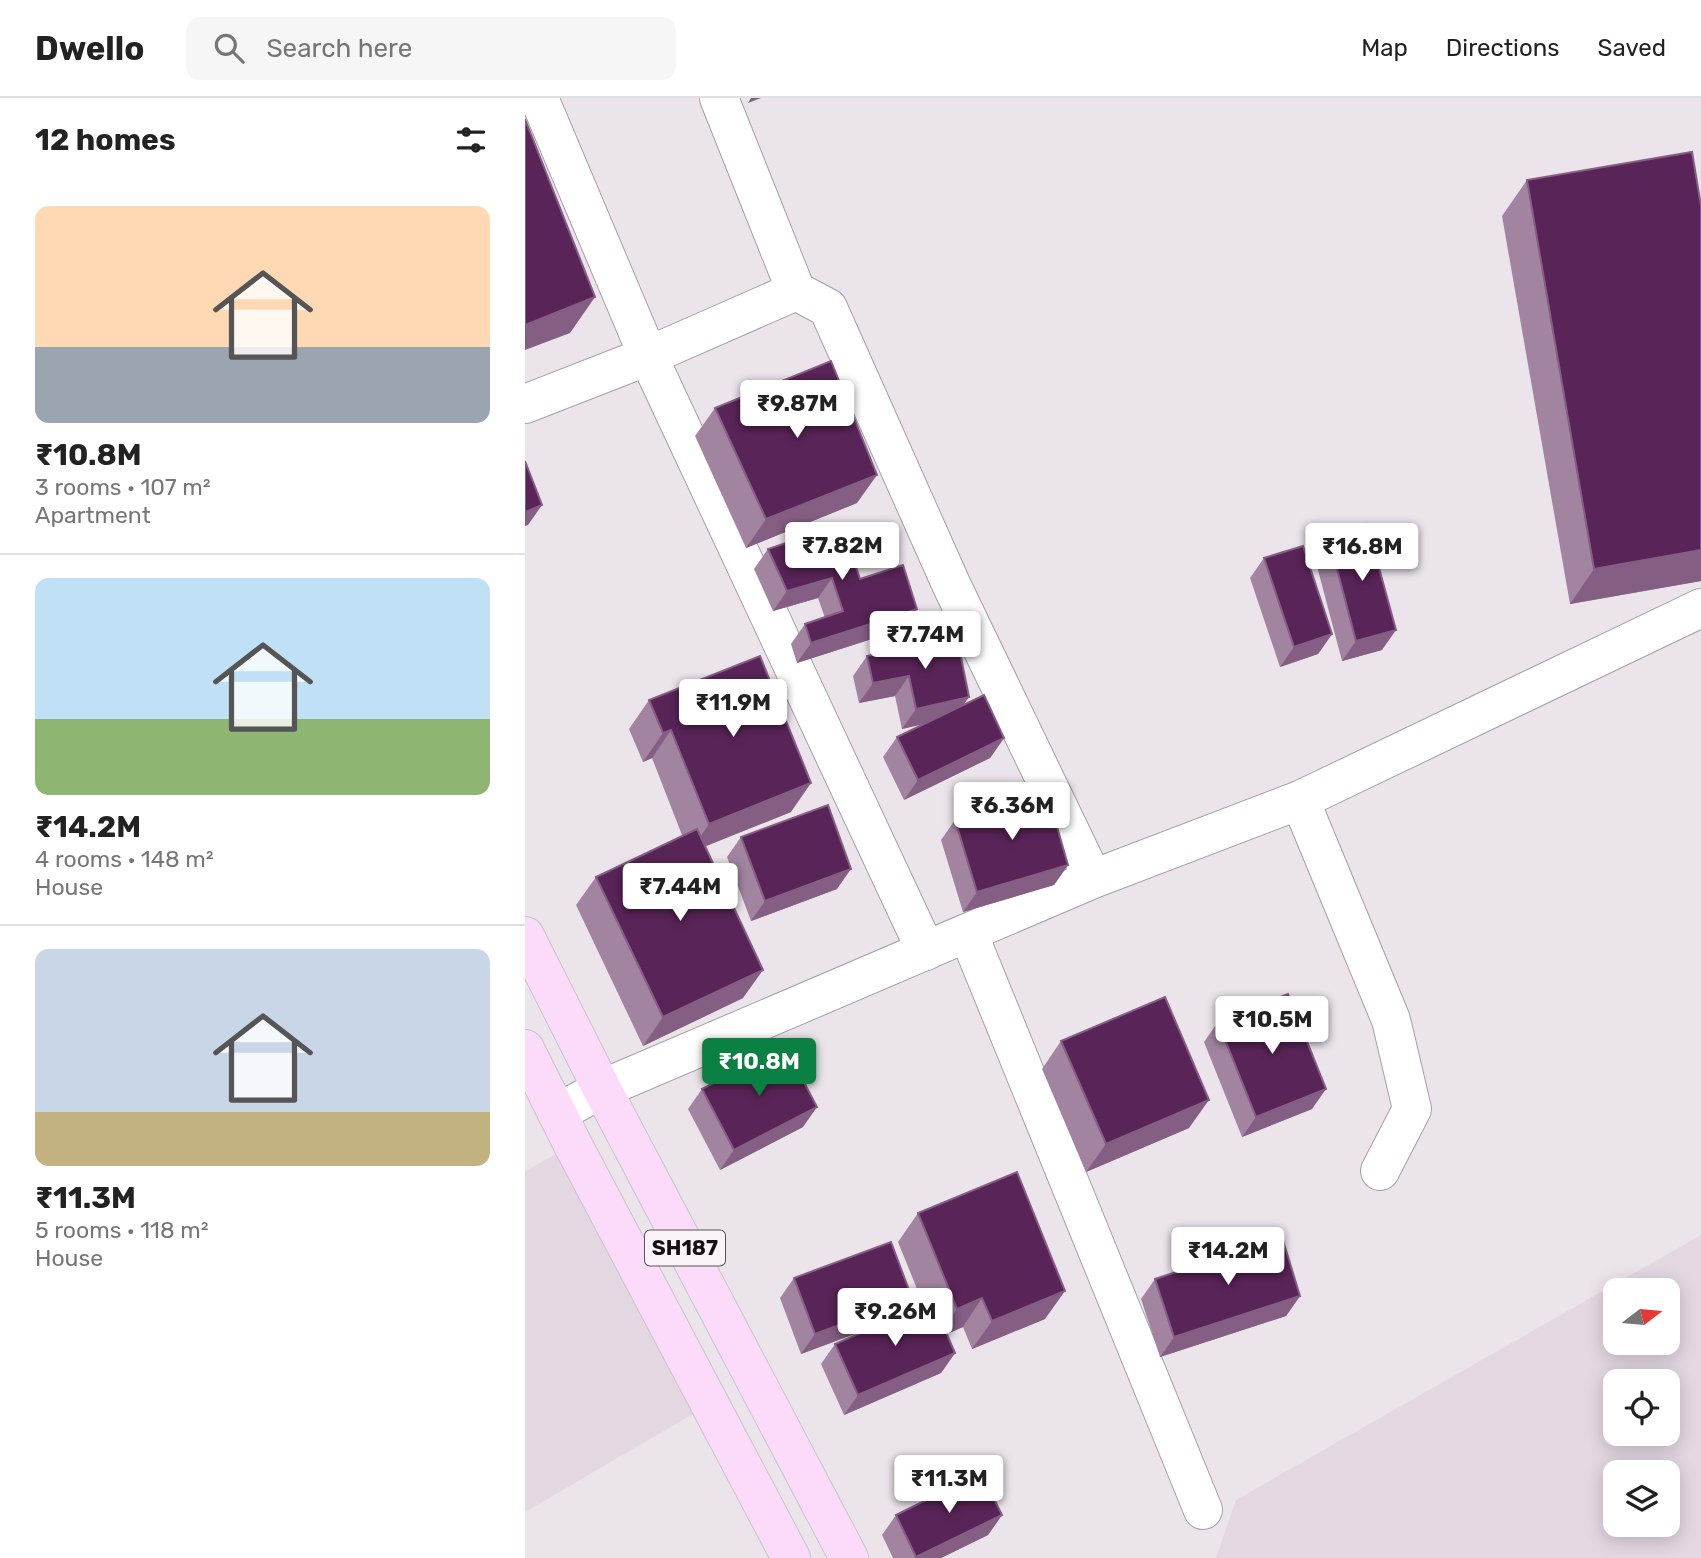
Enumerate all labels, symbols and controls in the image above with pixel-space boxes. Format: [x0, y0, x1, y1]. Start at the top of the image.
search box [186, 17, 676, 80]
text: Dwello [35, 29, 144, 68]
icon: search [210, 29, 248, 67]
text: Search here [266, 33, 412, 64]
text: Map [1361, 34, 1408, 62]
text: Directions [1446, 34, 1559, 62]
text: Saved [1597, 34, 1666, 62]
icon: filters [452, 121, 490, 159]
text: 12 homes [35, 122, 176, 158]
icon: home [200, 252, 326, 378]
pin: ₹9.87M [740, 380, 854, 440]
text: ₹9.87M [756, 389, 838, 417]
text: ₹10.8M [35, 437, 142, 473]
text: 3 rooms · 107 m² [35, 473, 211, 501]
text: Apartment [35, 501, 151, 529]
pin: ₹7.82M [785, 522, 899, 582]
pin: ₹16.8M [1305, 524, 1419, 583]
text: ₹7.82M [801, 531, 883, 559]
text: ₹16.8M [1321, 532, 1403, 560]
pin: ₹7.74M [868, 612, 982, 671]
text: ₹7.74M [886, 620, 964, 648]
icon: home [200, 624, 326, 750]
pin: ₹11.9M [676, 680, 790, 739]
text: ₹11.9M [695, 688, 771, 716]
pin: ₹6.36M [955, 782, 1069, 842]
text: ₹6.36M [970, 791, 1054, 819]
text: ₹14.2M [35, 809, 141, 845]
text: 4 rooms · 148 m² [35, 845, 214, 873]
pin: ₹7.44M [623, 864, 737, 923]
text: ₹7.44M [639, 872, 721, 900]
text: House [35, 873, 103, 901]
icon: home [200, 995, 326, 1121]
pin: ₹10.5M [1215, 996, 1329, 1056]
text: ₹10.5M [1231, 1005, 1313, 1033]
pin: ₹10.8M [702, 1038, 816, 1098]
text: ₹10.8M [718, 1047, 800, 1075]
text: ₹11.3M [35, 1180, 136, 1216]
text: 5 rooms · 118 m² [35, 1216, 209, 1244]
pin: ₹14.2M [1171, 1228, 1285, 1287]
road number: SH187 [645, 1230, 725, 1266]
text: ₹14.2M [1187, 1236, 1269, 1264]
text: House [35, 1244, 103, 1272]
north arrow [1603, 1278, 1680, 1354]
map controls [1603, 1278, 1680, 1537]
pin: ₹9.26M [838, 1288, 952, 1348]
text: ₹9.26M [854, 1297, 936, 1325]
button: locate [1603, 1369, 1680, 1446]
pin: ₹11.3M [892, 1456, 1006, 1515]
button: layers [1603, 1460, 1680, 1537]
text: ₹11.3M [910, 1464, 988, 1492]

